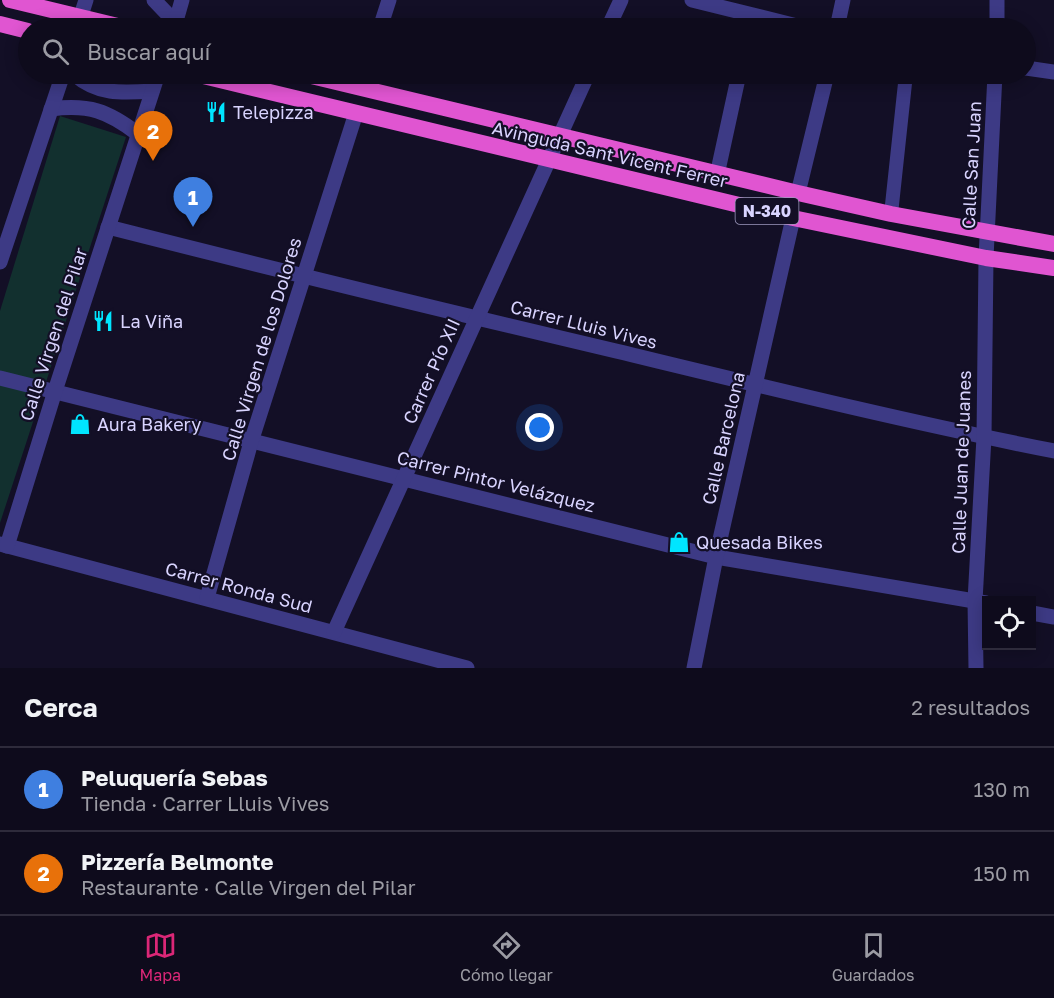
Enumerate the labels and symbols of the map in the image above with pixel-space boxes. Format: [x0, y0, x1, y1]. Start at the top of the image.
restaurant icon: Telepizza [204, 100, 228, 124]
street label: Calle San Juan [957, 100, 985, 230]
place label: Telepizza [233, 101, 314, 123]
pin: 2 [134, 112, 172, 161]
street label: Avinguda Sant Vicent Ferrer [490, 116, 730, 192]
pin: 1 [174, 178, 212, 227]
road number: N-340 [736, 198, 798, 224]
street label: Calle Virgen de los Dolores [216, 235, 306, 463]
street label: Calle Virgen del Pilar [15, 245, 91, 423]
street label: Carrer Lluis Vives [508, 295, 660, 353]
restaurant icon: La Viña [91, 309, 115, 333]
place label: La Viña [120, 310, 183, 332]
street label: Carrer Pío XII [398, 315, 464, 427]
street label: Calle Barcelona [697, 369, 749, 507]
street label: Calle Juan de Juanes [947, 370, 975, 554]
shop icon: Aura Bakery [68, 412, 92, 436]
place label: Aura Bakery [97, 413, 201, 435]
your location [525, 413, 554, 442]
street label: Carrer Pintor Velázquez [395, 446, 597, 516]
shop icon: Quesada Bikes [667, 530, 691, 554]
place label: Quesada Bikes [696, 531, 823, 553]
street label: Carrer Ronda Sud [163, 557, 315, 617]

